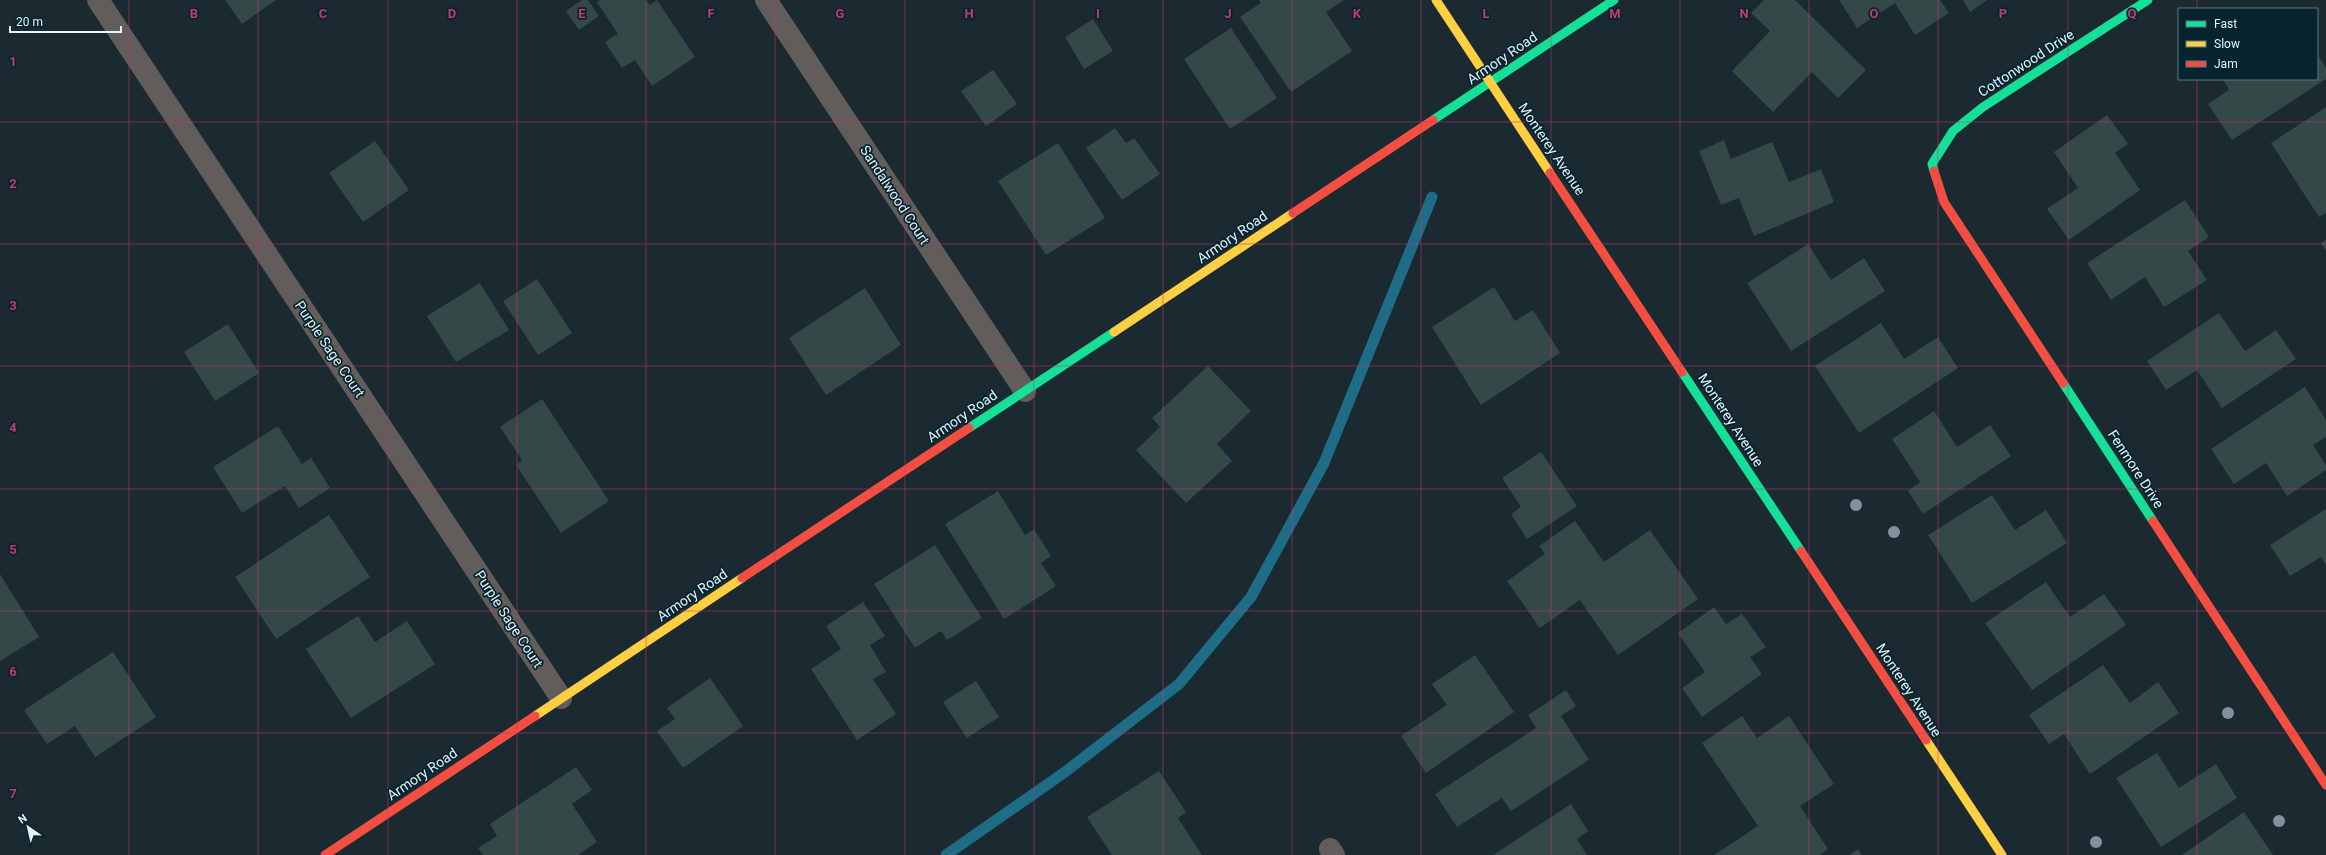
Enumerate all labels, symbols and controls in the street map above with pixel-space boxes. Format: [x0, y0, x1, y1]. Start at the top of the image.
text: B [190, 6, 198, 21]
text: C [319, 6, 328, 21]
text: D [448, 6, 456, 21]
text: E [578, 6, 586, 21]
text: F [707, 6, 715, 21]
text: G [836, 6, 845, 21]
text: H [964, 6, 974, 21]
text: I [1096, 6, 1100, 21]
text: J [1224, 6, 1232, 21]
text: K [1353, 6, 1362, 21]
text: L [1482, 6, 1490, 21]
text: M [1609, 6, 1621, 21]
text: N [1739, 6, 1749, 21]
text: O [1870, 6, 1879, 21]
text: P [1999, 6, 2007, 21]
text: Q [2128, 6, 2137, 21]
scale bar [10, 8, 121, 34]
legend [2178, 8, 2318, 80]
text: 20 m [16, 15, 43, 29]
text: Fast [2214, 17, 2237, 31]
street label: Cottonwood Drive [1975, 26, 2077, 100]
street label: Armory Road [1464, 29, 1540, 87]
text: Slow [2214, 37, 2240, 51]
text: 1 [9, 54, 17, 69]
text: Jam [2214, 57, 2238, 71]
street label: Monterey Avenue [1515, 100, 1589, 198]
street label: Sandalwood Court [857, 142, 933, 248]
text: 2 [9, 176, 17, 191]
street label: Armory Road [1194, 208, 1270, 266]
text: 3 [9, 298, 17, 313]
street label: Purple Sage Court [292, 298, 368, 401]
street label: Monterey Avenue [1695, 370, 1767, 470]
street label: Armory Road [924, 387, 1000, 445]
text: 4 [9, 420, 17, 435]
street label: Fenmore Drive [2105, 427, 2167, 511]
text: 5 [9, 542, 17, 557]
street label: Armory Road [654, 566, 730, 624]
street label: Purple Sage Court [472, 567, 547, 671]
street label: Monterey Avenue [1873, 640, 1945, 740]
text: 6 [9, 664, 17, 679]
street label: Armory Road [384, 745, 460, 803]
text: 7 [9, 786, 17, 801]
north arrow [8, 807, 48, 847]
text: N [16, 811, 30, 827]

